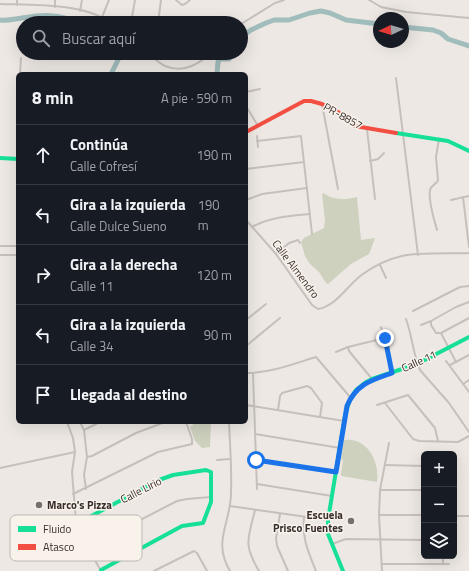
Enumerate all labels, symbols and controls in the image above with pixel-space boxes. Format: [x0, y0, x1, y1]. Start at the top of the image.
north arrow [373, 12, 409, 48]
search box [16, 16, 248, 60]
icon: search [30, 27, 52, 49]
text: Buscar aquí [62, 27, 135, 50]
text: 8 min [32, 85, 73, 111]
text: A pie · 590 m [161, 88, 232, 108]
street label: PR-8857 [320, 99, 366, 133]
text: Continúa [70, 133, 128, 156]
icon: ahead [32, 144, 54, 166]
text: 190 m [196, 145, 232, 165]
text: Calle Cofresí [70, 156, 137, 176]
text: Gira a la izquierda [70, 193, 186, 216]
text: 190 m [198, 195, 220, 235]
icon: left [32, 204, 54, 226]
text: Calle Dulce Sueno [70, 216, 167, 236]
street label: Calle Almendro [269, 236, 323, 302]
text: Gira a la derecha [70, 253, 177, 276]
icon: right [32, 264, 54, 286]
text: 120 m [196, 265, 232, 285]
text: Calle 11 [70, 276, 114, 296]
text: Gira a la izquierda [70, 313, 186, 336]
icon: left [32, 324, 54, 346]
text: 90 m [204, 325, 232, 345]
route end [376, 329, 394, 347]
text: Calle 34 [70, 336, 114, 356]
street label: Calle 11 [399, 346, 439, 376]
text: Llegada al destino [70, 383, 187, 406]
icon: arrive [32, 384, 54, 406]
route start [247, 451, 265, 469]
map controls [421, 451, 457, 559]
button: + [421, 451, 457, 487]
street label: Calle Lirio [118, 473, 165, 507]
button: − [421, 487, 457, 523]
place label: Marco's Pizza [47, 497, 112, 513]
marker: Marco's Pizza [34, 500, 44, 510]
place label: Escuela Prisco Fuentes [273, 507, 343, 536]
legend [10, 515, 142, 561]
marker: Escuela Prisco Fuentes [346, 516, 356, 526]
text: Fluido [43, 521, 71, 537]
button: layers [421, 523, 457, 559]
text: Atasco [43, 539, 75, 555]

